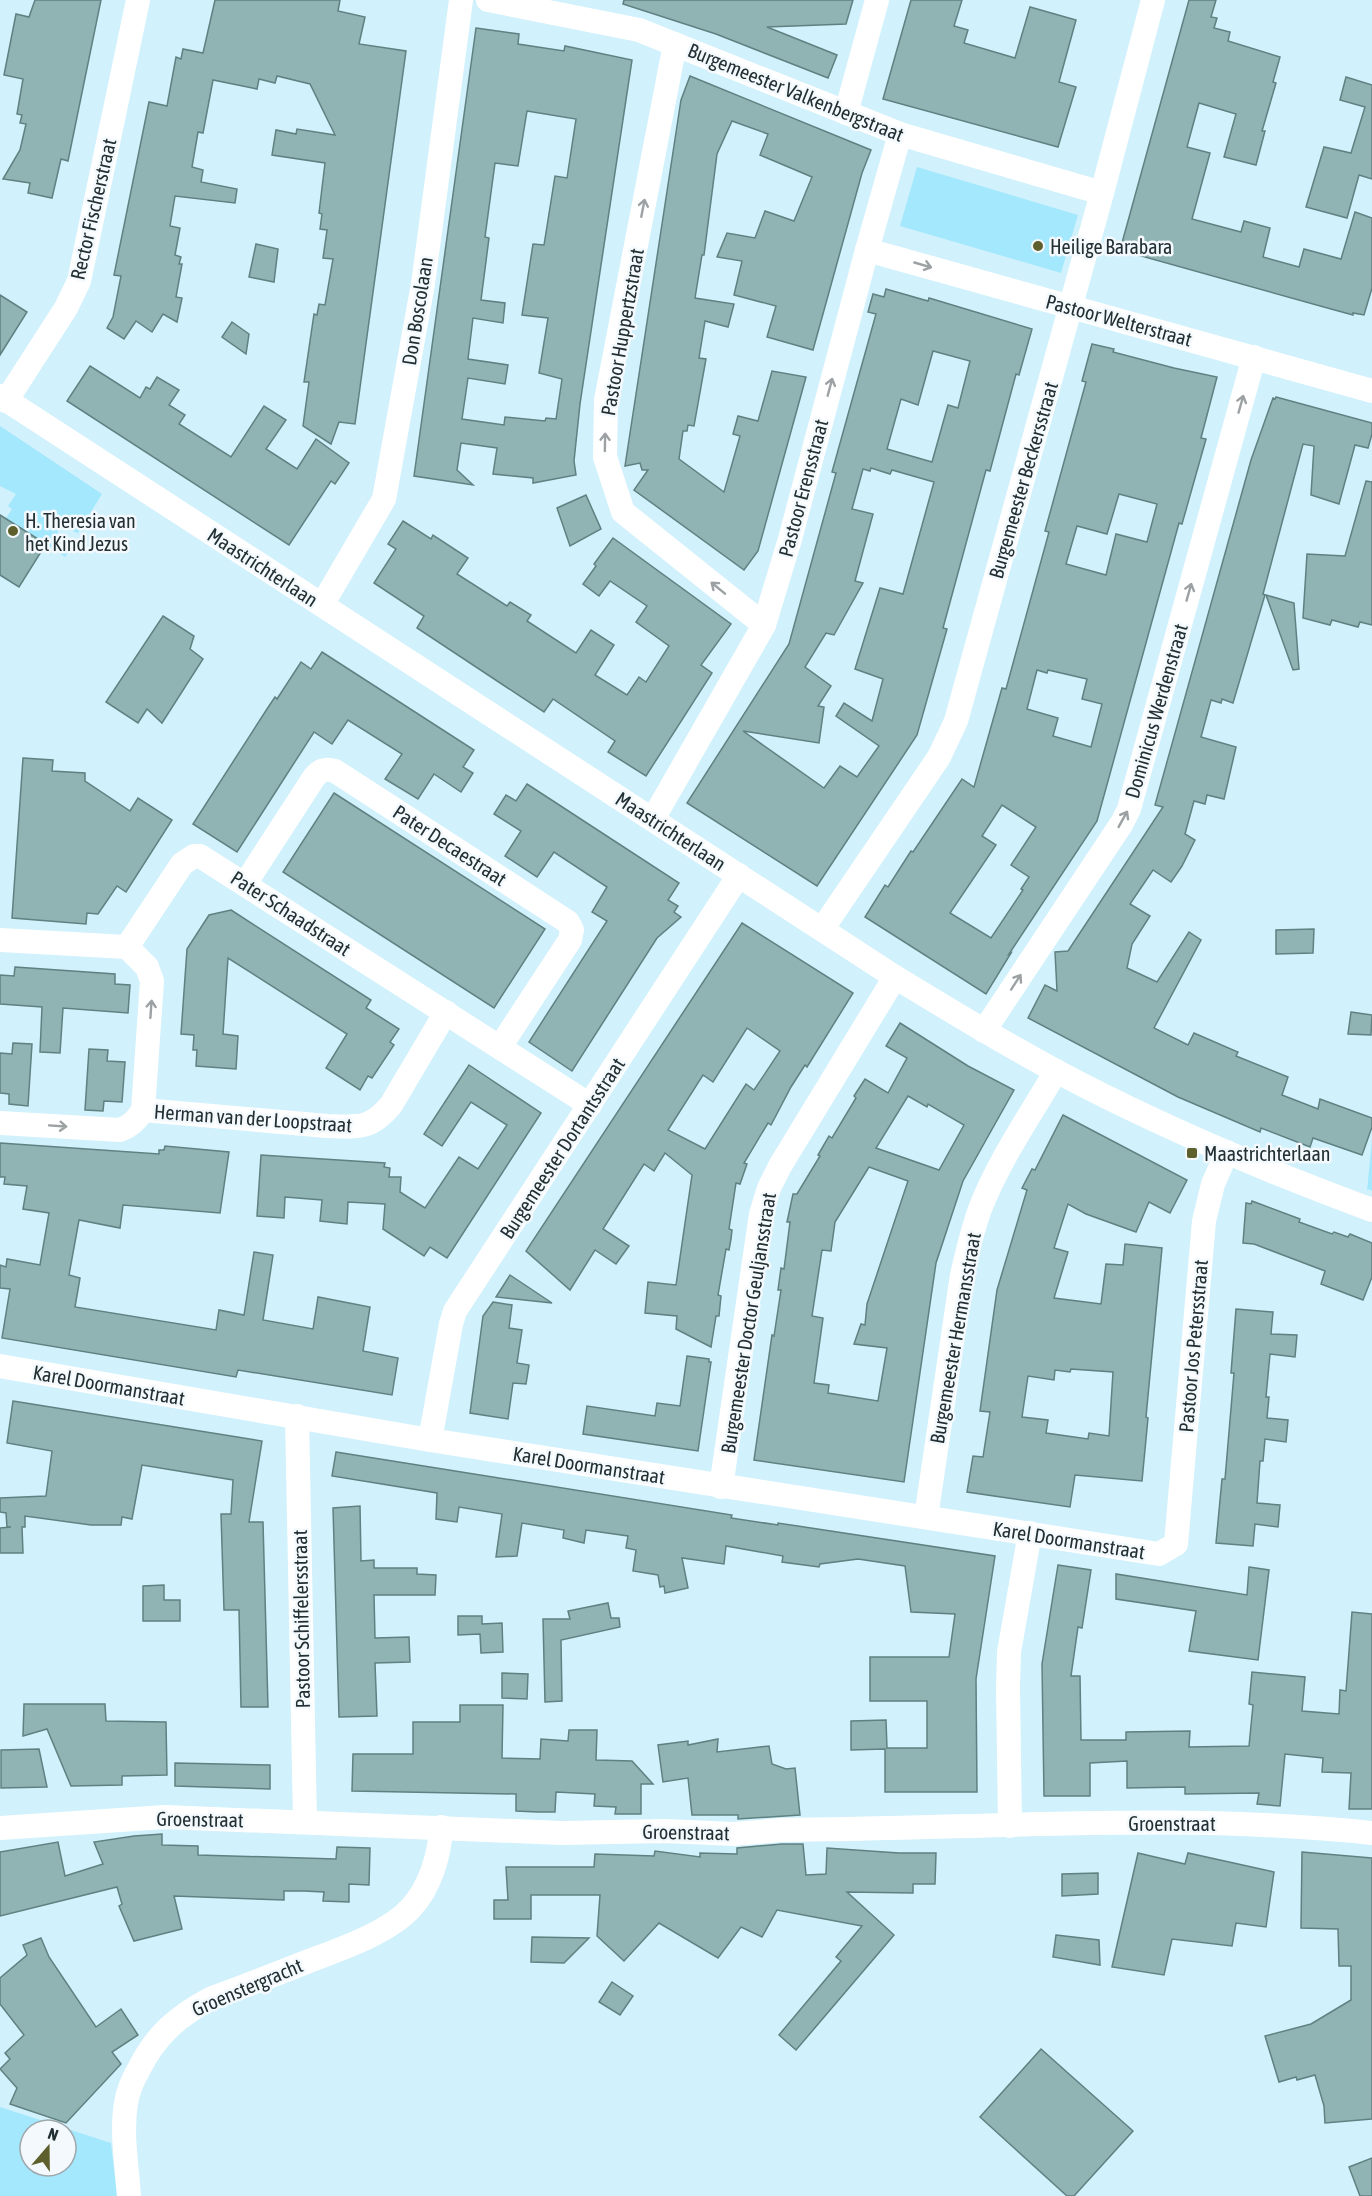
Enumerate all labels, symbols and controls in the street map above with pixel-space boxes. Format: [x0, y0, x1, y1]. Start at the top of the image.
street label: Burgemeester Valkenbergstraat [685, 38, 907, 146]
street label: Rector Fischerstraat [66, 136, 121, 282]
one-way arrow [638, 199, 649, 219]
place label: Heilige Barabara [1050, 235, 1172, 258]
marker: Heilige Barabara [1031, 239, 1045, 253]
street label: Pastoor Huppertzstraat [596, 246, 648, 417]
street label: Don Boscolaan [397, 255, 437, 367]
one-way arrow [913, 260, 932, 272]
street label: Pastoor Welterstraat [1043, 289, 1195, 351]
one-way arrow [825, 378, 837, 397]
street label: Burgemeester Beckersstraat [984, 379, 1062, 581]
one-way arrow [1236, 395, 1248, 414]
street label: Pastoor Erensstraat [774, 416, 833, 559]
one-way arrow [600, 432, 611, 452]
place label: H. Theresia van het Kind Jezus [25, 509, 136, 555]
street label: Maastrichterlaan [204, 523, 322, 611]
marker: H. Theresia van het Kind Jezus [6, 524, 20, 538]
one-way arrow [710, 582, 726, 595]
one-way arrow [1184, 583, 1195, 602]
street label: Dominicus Werdenstraat [1120, 621, 1192, 801]
street label: Maastrichterlaan [612, 787, 730, 875]
street label: Pater Decaestraat [389, 800, 511, 890]
one-way arrow [1117, 811, 1129, 828]
street label: Pater Schaadstraat [227, 866, 355, 960]
one-way arrow [1010, 974, 1023, 991]
one-way arrow [146, 1000, 157, 1019]
street label: Burgemeester Dortantsstraat [495, 1053, 629, 1243]
street label: Herman van der Loopstraat [153, 1100, 353, 1136]
one-way arrow [48, 1121, 68, 1132]
place label: Maastrichterlaan [1204, 1142, 1331, 1165]
marker: Maastrichterlaan [1185, 1146, 1199, 1160]
street label: Burgemeester Doctor Geuljansstraat [716, 1191, 780, 1455]
street label: Burgemeester Hermansstraat [925, 1230, 985, 1446]
street label: Pastoor Jos Petersstraat [1174, 1258, 1212, 1433]
street label: Karel Doormanstraat [31, 1360, 187, 1410]
street label: Karel Doormanstraat [511, 1442, 667, 1488]
street label: Karel Doormanstraat [991, 1517, 1147, 1563]
street label: Pastoor Schiffelersstraat [288, 1529, 314, 1708]
street label: Groenstraat [156, 1807, 244, 1831]
street label: Groenstraat [1128, 1812, 1216, 1835]
street label: Groenstraat [642, 1820, 730, 1844]
street label: Groenstergracht [188, 1953, 306, 2021]
north arrow [18, 2118, 78, 2178]
text: N [46, 2124, 61, 2144]

